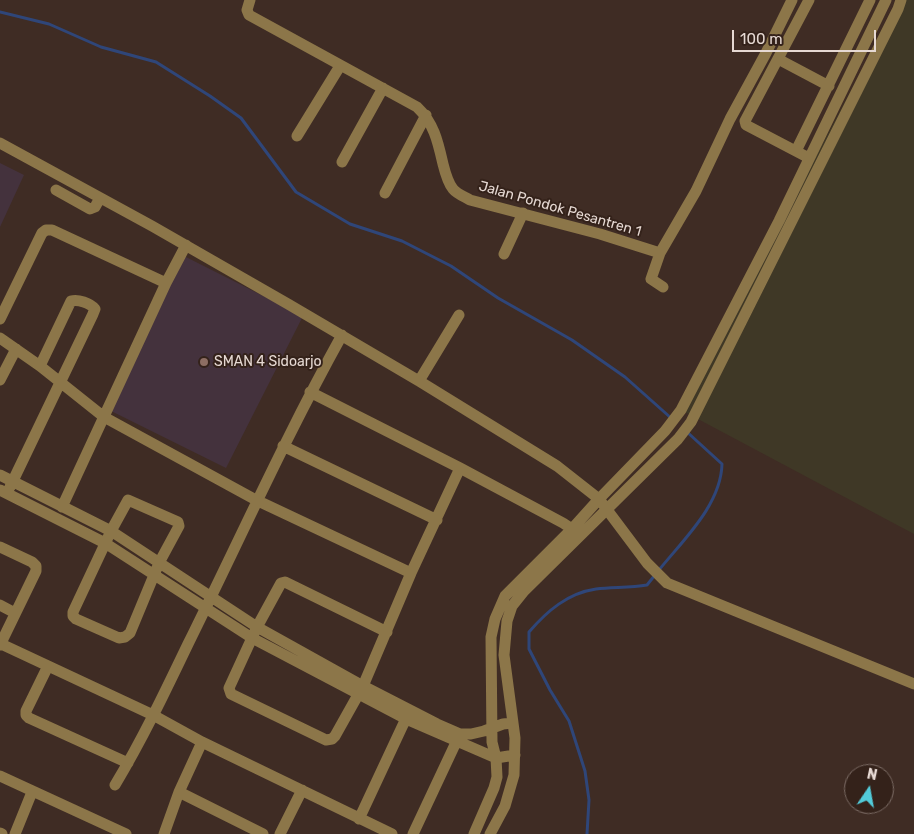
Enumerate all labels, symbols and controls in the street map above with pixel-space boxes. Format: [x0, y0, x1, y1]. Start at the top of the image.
scale bar [734, 20, 878, 52]
text: 100 m [740, 30, 782, 48]
street label: Jalan Pondok Pesantren 1 [477, 178, 643, 240]
place label: SMAN 4 Sidoarjo [214, 354, 322, 370]
marker: SMAN 4 Sidoarjo [198, 356, 210, 368]
north arrow [844, 764, 894, 814]
text: N [865, 765, 879, 784]

